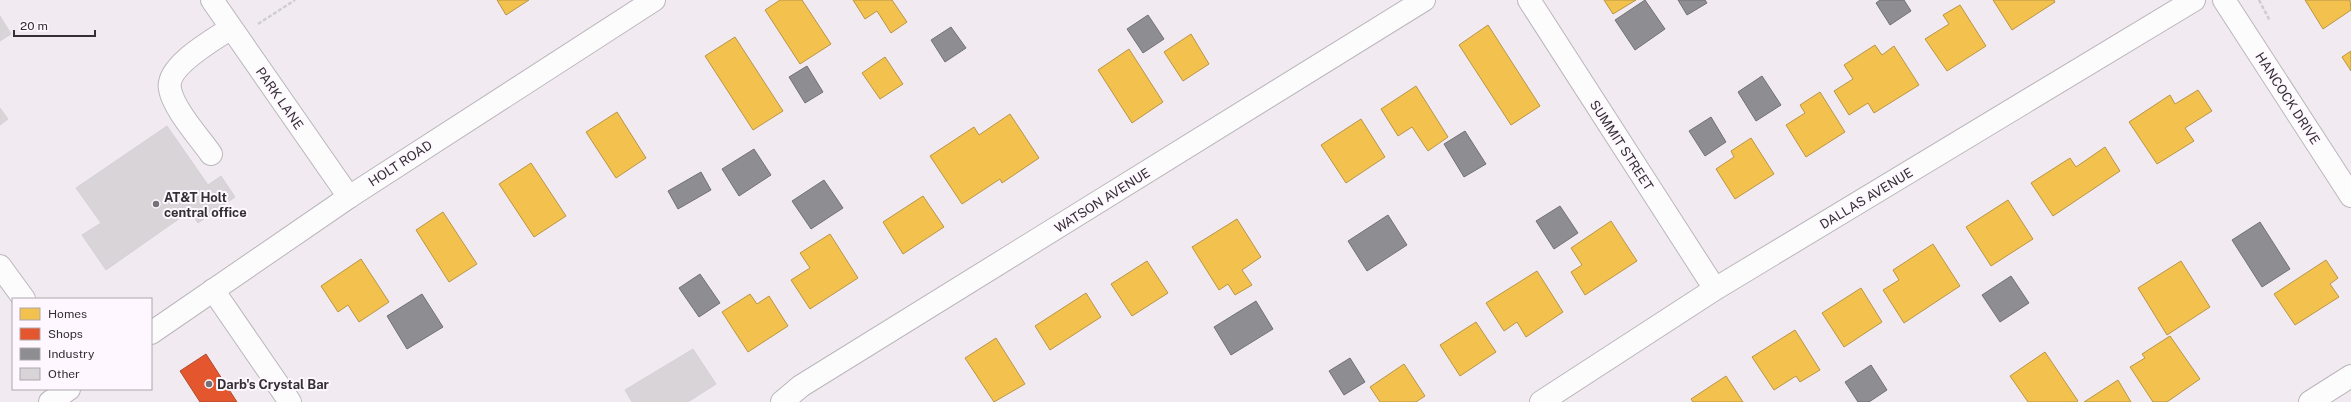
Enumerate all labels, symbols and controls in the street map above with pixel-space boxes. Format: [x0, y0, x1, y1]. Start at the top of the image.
scale bar [14, 12, 95, 38]
text: 20 m [20, 19, 48, 33]
street label: HANCOCK DRIVE [2252, 49, 2323, 147]
street label: PARK LANE [253, 64, 306, 132]
street label: SUMMIT STREET [1587, 97, 1656, 193]
street label: HOLT ROAD [366, 137, 435, 189]
street label: WATSON AVENUE [1052, 165, 1153, 236]
street label: DALLAS AVENUE [1817, 165, 1915, 232]
place label: AT&T Holt central office [164, 190, 247, 220]
marker: AT&T Holt central office [151, 199, 161, 209]
legend [12, 298, 152, 390]
text: Homes [48, 307, 87, 321]
text: Shops [48, 327, 83, 341]
text: Industry [48, 347, 95, 361]
text: Other [48, 367, 80, 381]
place label: Darb's Crystal Bar [217, 377, 329, 392]
marker: Darb's Crystal Bar [204, 379, 214, 389]

